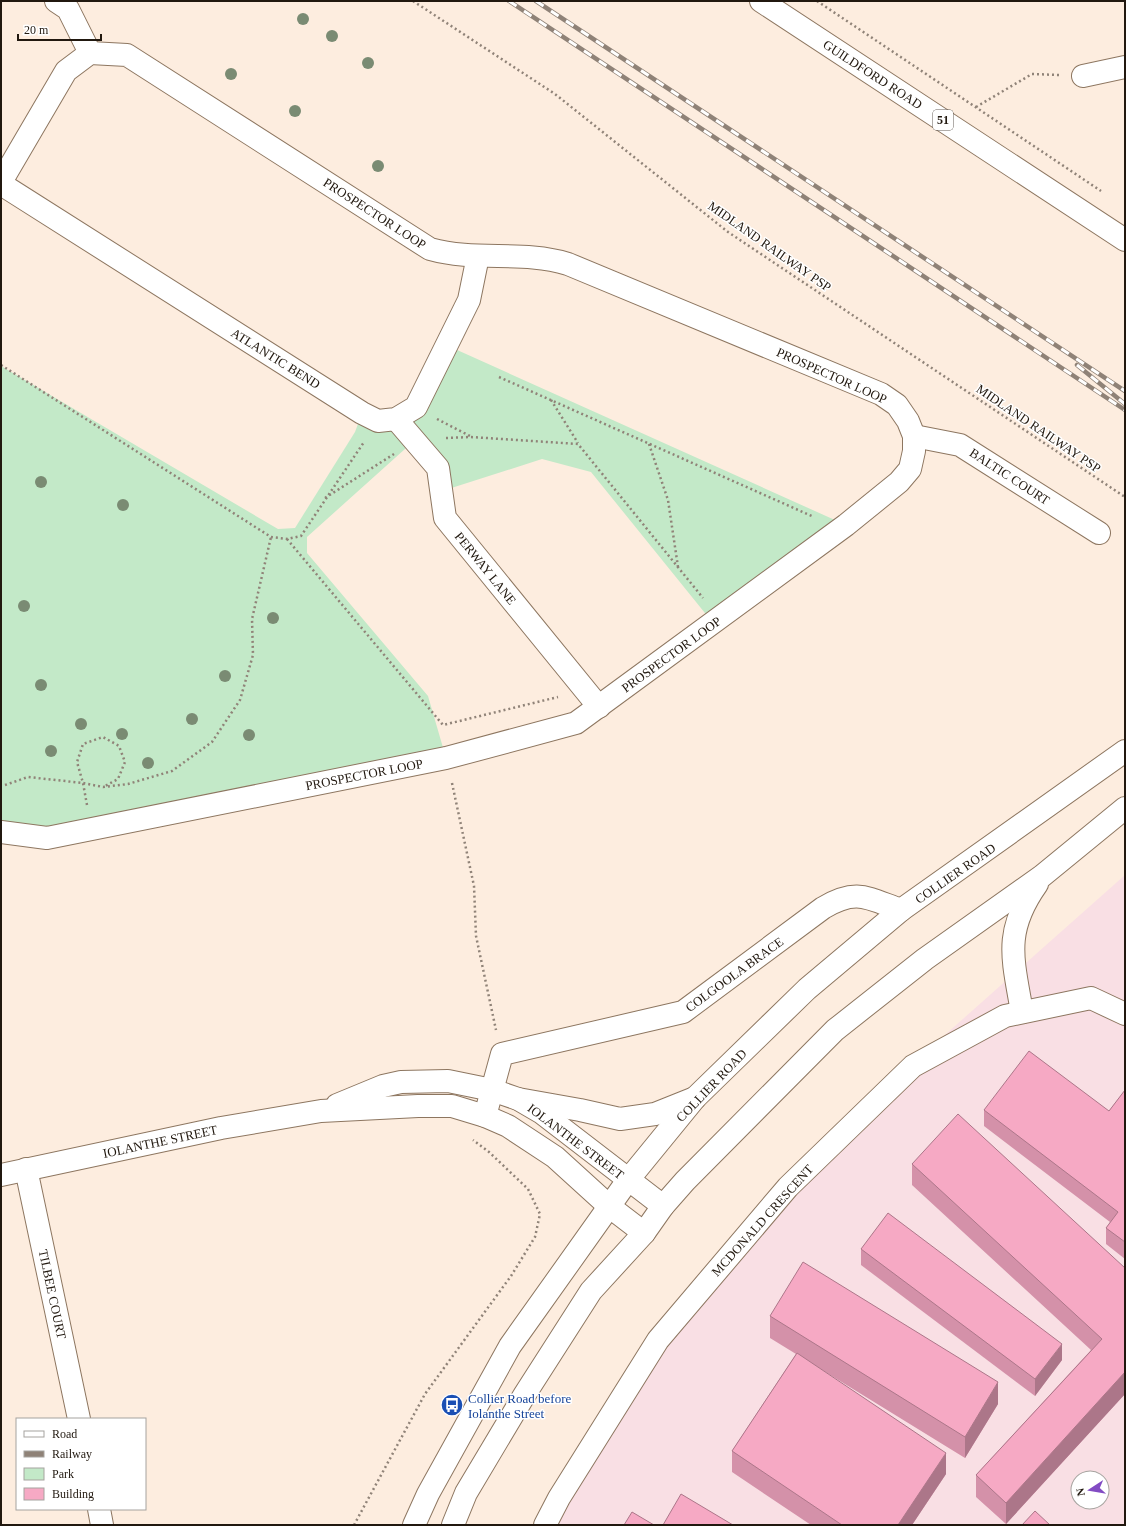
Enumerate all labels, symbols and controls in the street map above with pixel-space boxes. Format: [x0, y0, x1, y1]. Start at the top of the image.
scale bar [18, 16, 101, 42]
text: 20 m [24, 23, 49, 37]
street label: GUILDFORD ROAD [820, 37, 925, 112]
road number: 51 [933, 110, 953, 130]
street label: PROSPECTOR LOOP [321, 175, 429, 252]
street label: MIDLAND RAILWAY PSP [705, 198, 834, 295]
street label: ATLANTIC BEND [228, 325, 323, 392]
street label: PROSPECTOR LOOP [774, 344, 889, 407]
street label: MIDLAND RAILWAY PSP [974, 381, 1104, 476]
street label: BALTIC COURT [967, 445, 1053, 508]
street label: PERWAY LANE [452, 529, 519, 608]
street label: PROSPECTOR LOOP [619, 613, 724, 696]
street label: PROSPECTOR LOOP [304, 756, 424, 793]
street label: COLLIER ROAD [912, 840, 998, 907]
street label: COLGOOLA BRACE [682, 934, 786, 1015]
street label: COLLIER ROAD [673, 1046, 750, 1125]
street label: IOLANTHE STREET [525, 1100, 627, 1183]
street label: IOLANTHE STREET [102, 1122, 219, 1161]
street label: MCDONALD CRESCENT [708, 1161, 816, 1279]
street label: TILBEE COURT [36, 1248, 69, 1340]
place label: Collier Road before Iolanthe Street [468, 1391, 571, 1421]
bus stop icon: Collier Road before Iolanthe Street [439, 1392, 465, 1418]
legend [16, 1418, 146, 1510]
text: Road [52, 1427, 77, 1441]
text: Railway [52, 1447, 92, 1461]
text: Park [52, 1467, 74, 1481]
north arrow [1070, 1470, 1110, 1510]
text: Building [52, 1487, 94, 1501]
text: N [1074, 1487, 1087, 1497]

